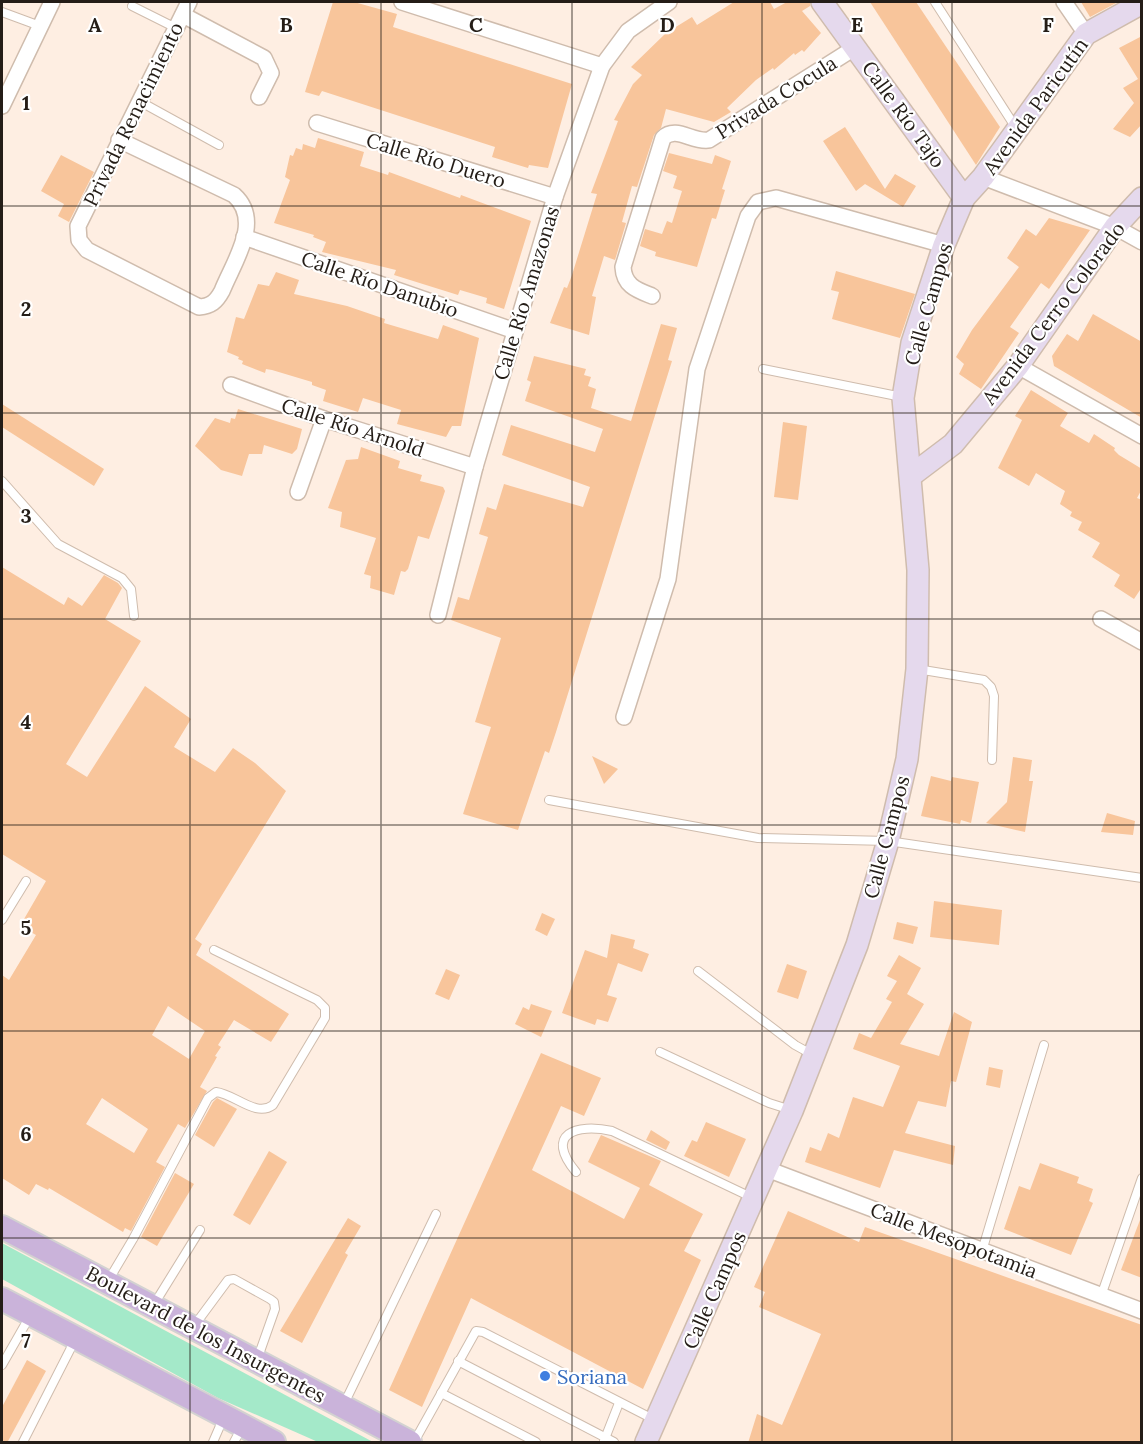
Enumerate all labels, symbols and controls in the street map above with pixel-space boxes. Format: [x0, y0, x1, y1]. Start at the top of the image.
text: A [88, 12, 102, 37]
text: B [279, 12, 293, 37]
text: C [469, 12, 483, 37]
text: D [659, 12, 675, 37]
text: E [851, 12, 863, 37]
text: F [1042, 12, 1054, 37]
street label: Privada Renacimiento [78, 18, 188, 210]
street label: Avenida Paricutín [976, 33, 1093, 180]
street label: Privada Cocula [711, 50, 841, 144]
street label: Calle Río Tajo [857, 56, 951, 172]
text: 1 [22, 90, 30, 115]
street label: Calle Río Duero [363, 127, 509, 193]
street label: Calle Río Amazonas [488, 203, 564, 383]
street label: Avenida Cerro Colorado [975, 217, 1130, 410]
street label: Calle Campos [899, 240, 957, 368]
street label: Calle Río Danubio [298, 245, 462, 323]
text: 2 [21, 296, 31, 321]
street label: Calle Río Arnold [278, 392, 428, 462]
text: 3 [20, 503, 32, 528]
text: 4 [21, 709, 32, 734]
street label: Calle Campos [858, 773, 914, 901]
text: 5 [21, 915, 32, 940]
text: 6 [20, 1121, 32, 1146]
street label: Calle Mesopotamia [867, 1197, 1041, 1283]
street label: Calle Campos [677, 1227, 751, 1353]
street label: Boulevard de los Insurgentes [82, 1260, 330, 1408]
text: 7 [21, 1328, 31, 1353]
place label: Soriana [557, 1364, 627, 1389]
marker: Soriana [538, 1369, 552, 1383]

